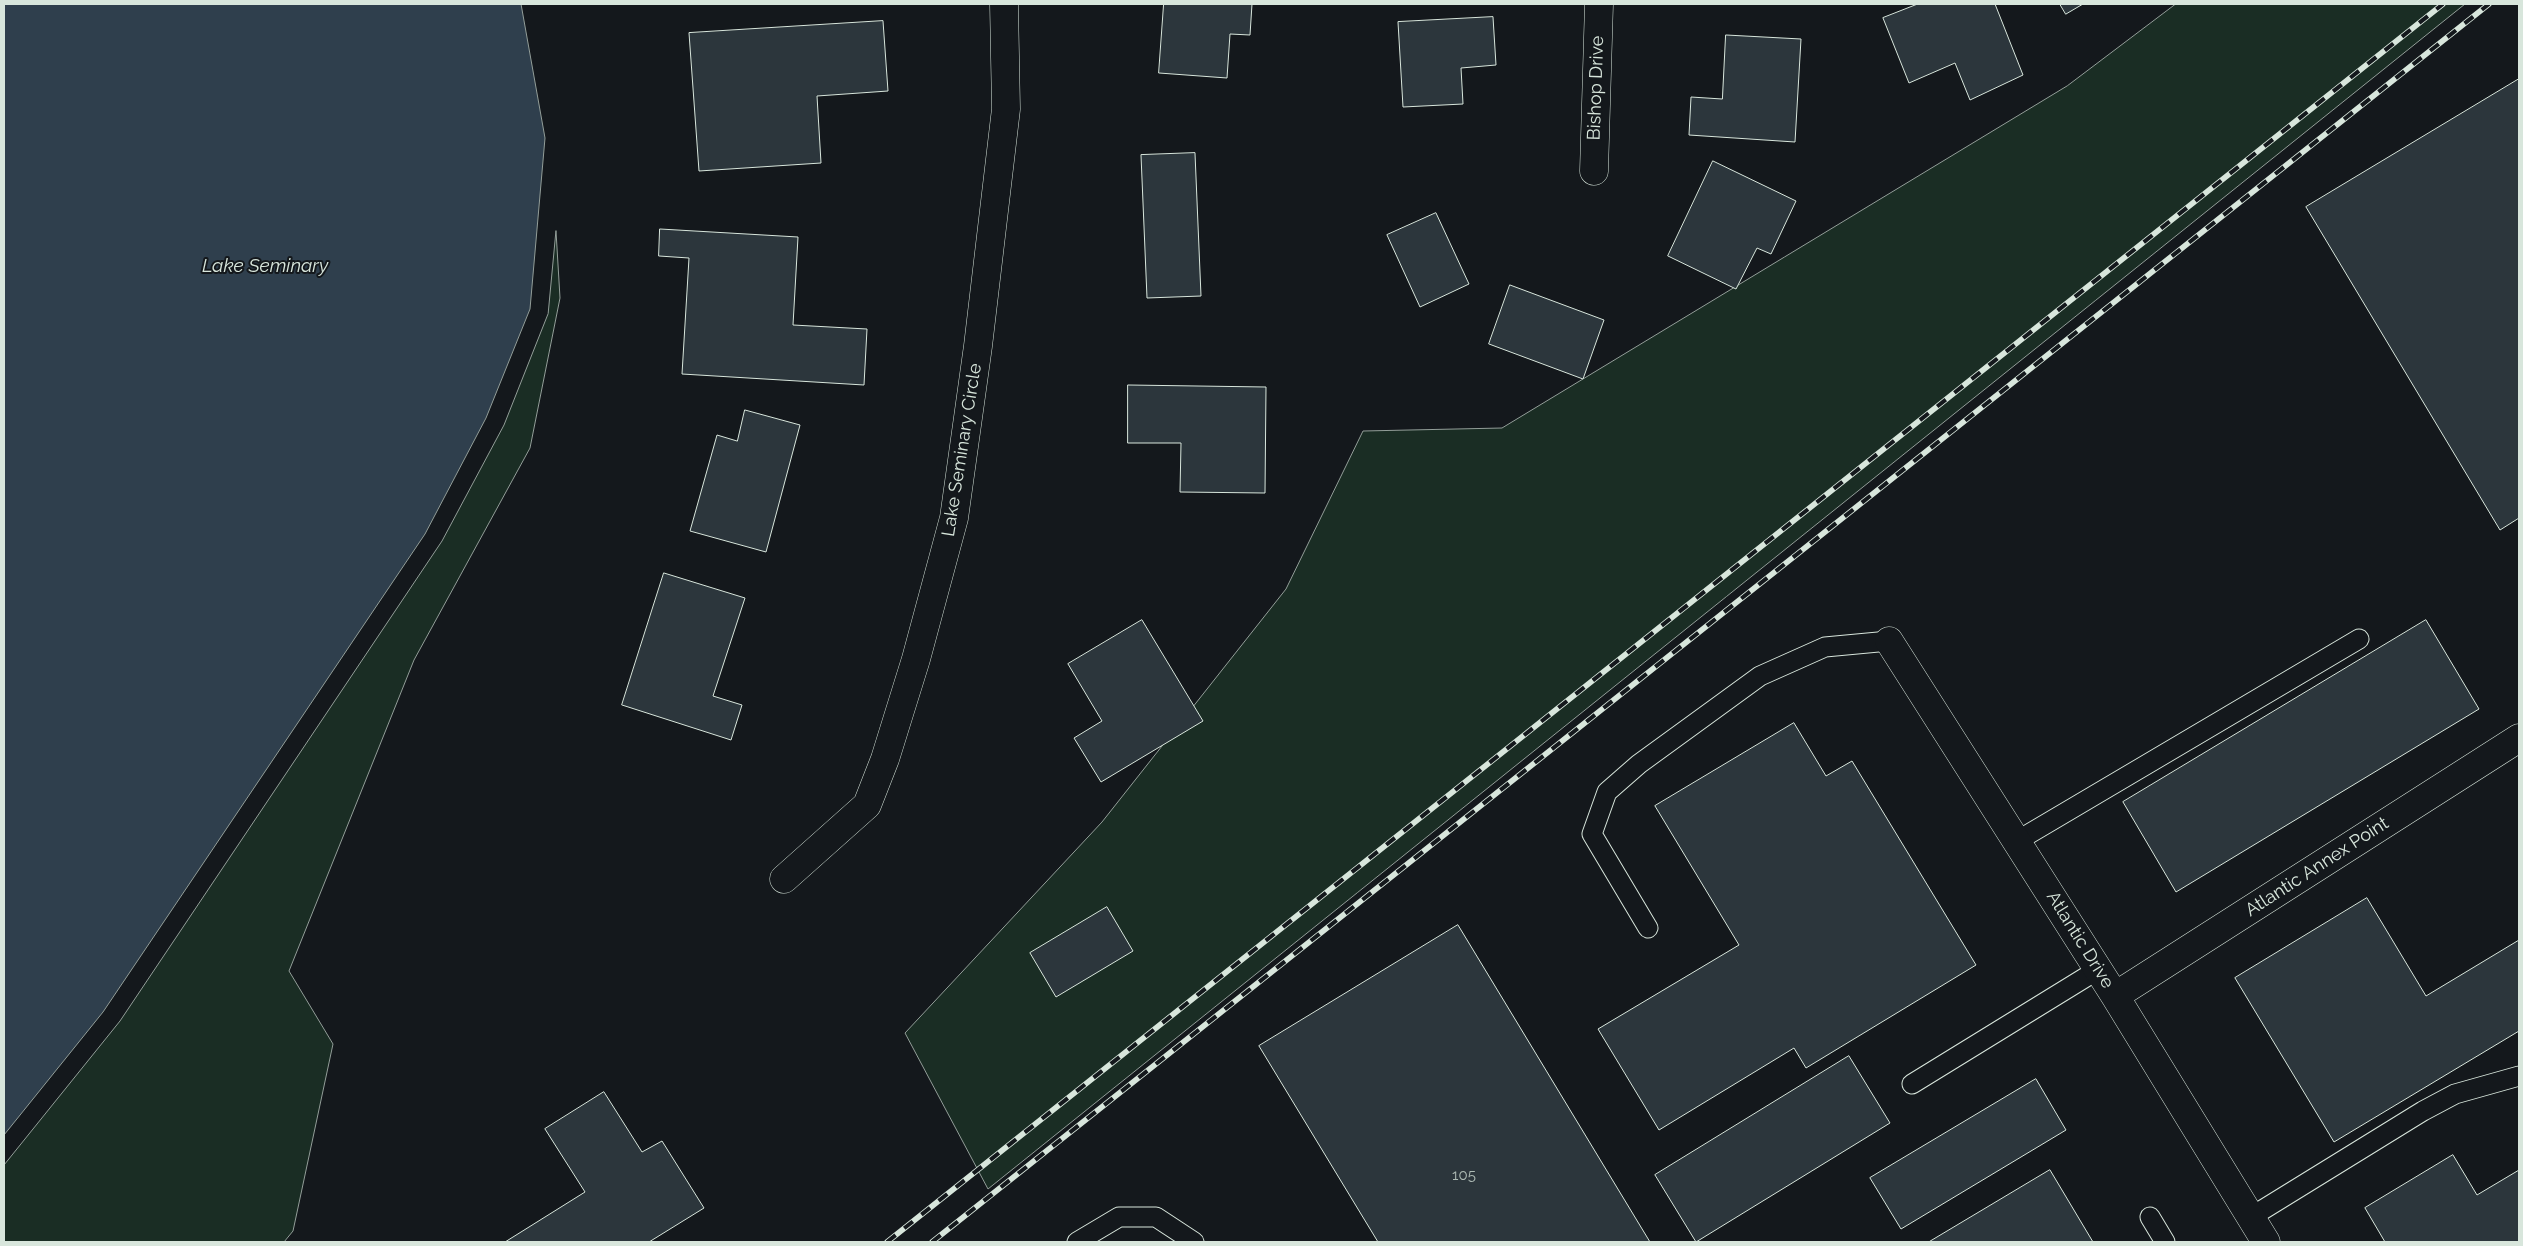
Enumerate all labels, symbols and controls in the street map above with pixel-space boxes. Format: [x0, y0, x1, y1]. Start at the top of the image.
street label: Bishop Drive [1583, 35, 1609, 141]
water label: Lake Seminary [202, 255, 328, 277]
street label: Lake Seminary Circle [938, 362, 986, 538]
street label: Atlantic Annex Point [2241, 813, 2393, 921]
street label: Atlantic Drive [2042, 888, 2118, 992]
house number: 105 [1452, 1166, 1476, 1184]

